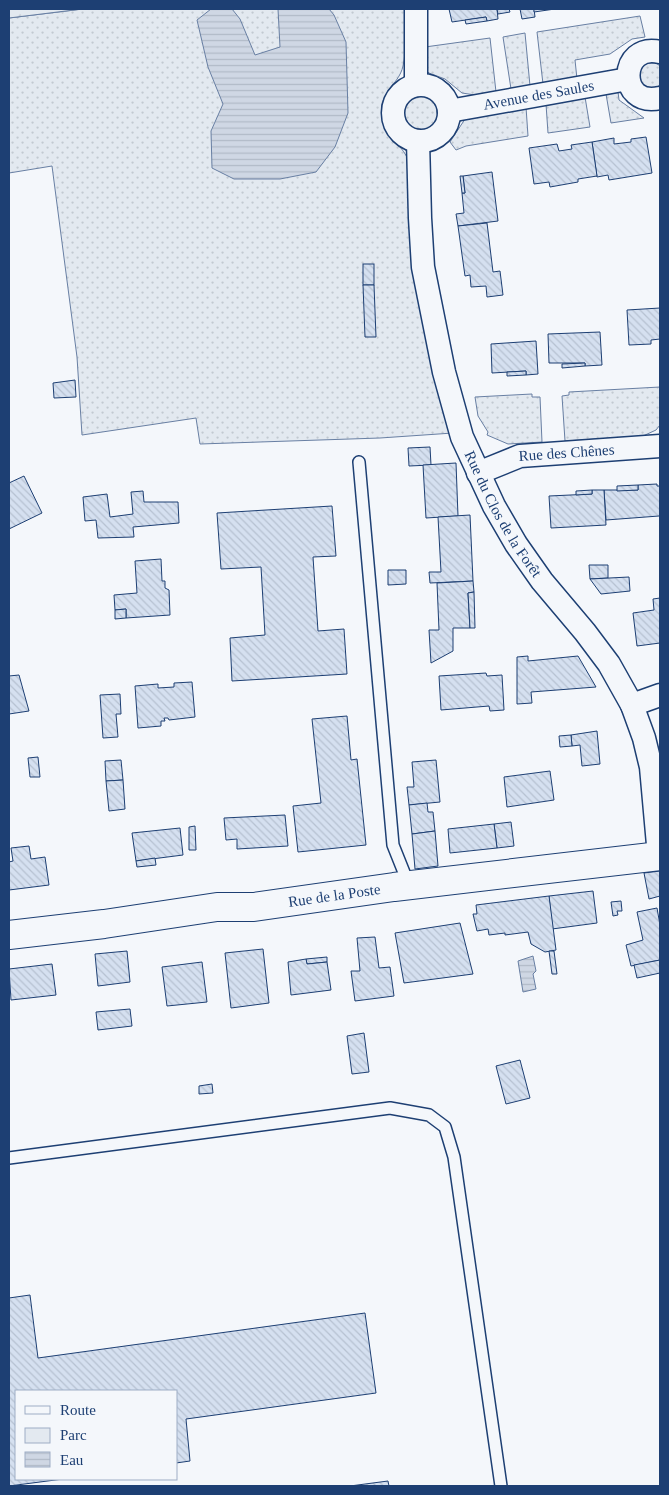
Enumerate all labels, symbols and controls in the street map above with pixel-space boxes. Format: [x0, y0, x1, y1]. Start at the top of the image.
street label: Avenue des Saules [482, 77, 595, 113]
street label: Rue des Chênes [518, 441, 615, 464]
street label: Rue du Clos de la Forêt [462, 448, 545, 581]
street label: Rue de la Poste [287, 881, 382, 910]
legend [15, 1390, 178, 1480]
text: Route [60, 1402, 96, 1418]
text: Parc [60, 1427, 87, 1443]
text: Eau [60, 1452, 84, 1468]

